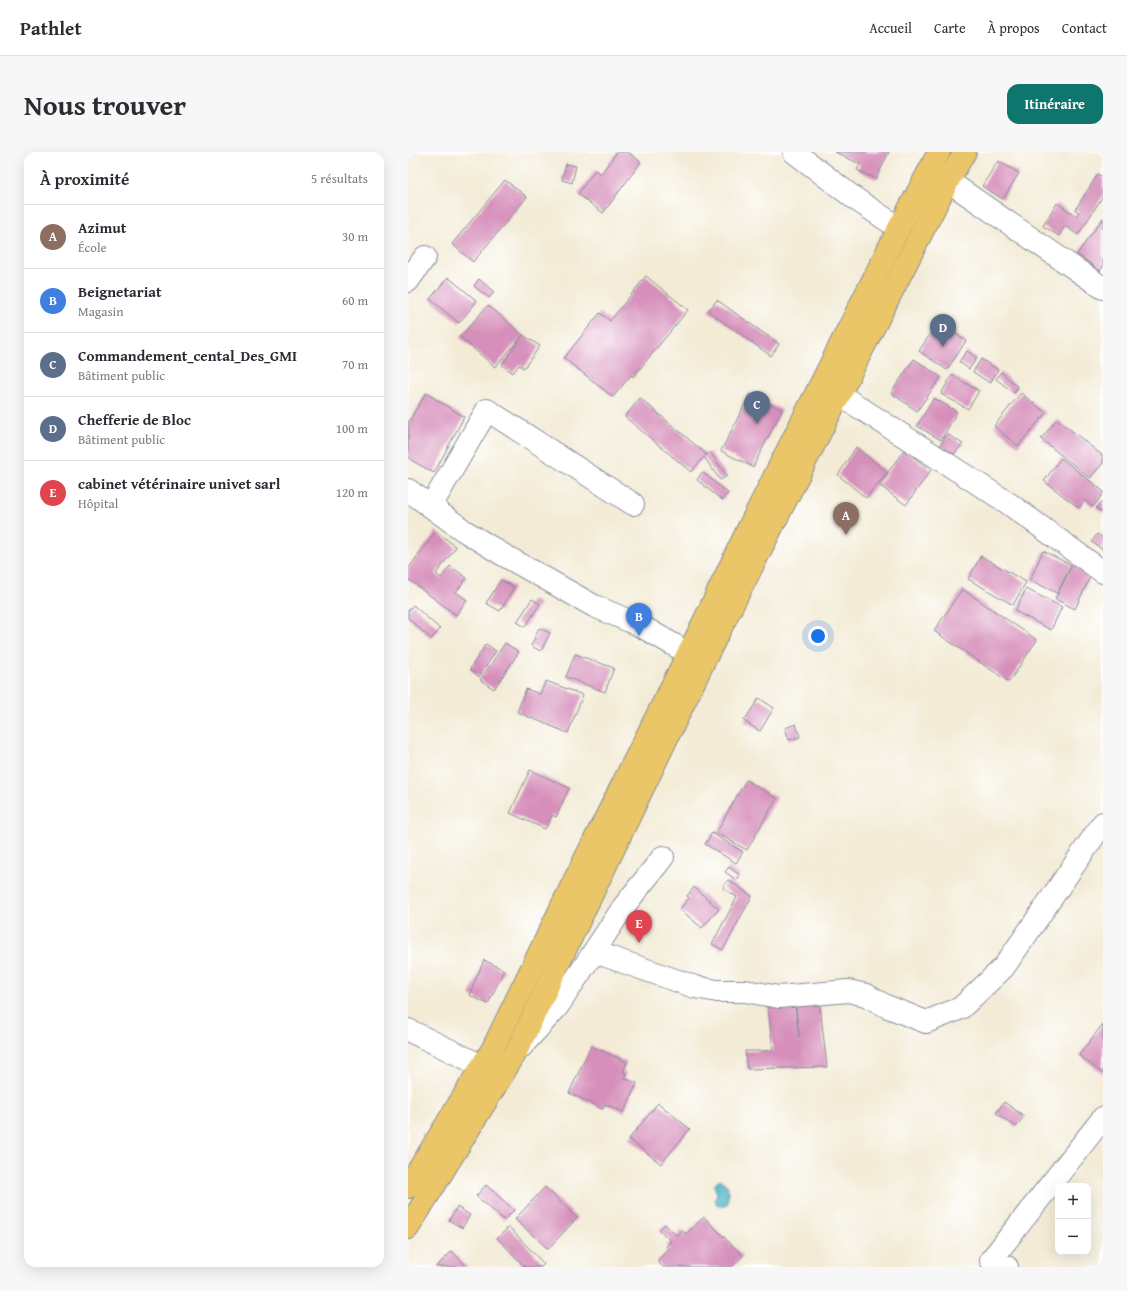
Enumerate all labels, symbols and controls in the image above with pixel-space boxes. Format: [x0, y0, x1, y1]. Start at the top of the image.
text: Pathlet [20, 14, 82, 42]
text: Accueil [869, 18, 912, 38]
text: Carte [934, 18, 966, 38]
text: À propos [988, 18, 1040, 38]
text: Contact [1062, 18, 1107, 38]
text: Nous trouver [24, 84, 186, 125]
button: Itinéraire [1007, 84, 1103, 124]
text: À proximité [40, 166, 129, 191]
text: 5 résultats [311, 169, 368, 188]
text: Azimut [78, 217, 127, 238]
text: A [49, 227, 57, 246]
text: 30 m [342, 227, 368, 246]
text: École [78, 238, 107, 257]
text: Beignetariat [78, 281, 162, 302]
text: B [49, 291, 57, 310]
text: 60 m [342, 291, 368, 310]
text: Magasin [78, 302, 124, 321]
pin: D [930, 314, 956, 347]
text: Commandement_cental_Des_GMI [78, 345, 297, 366]
text: C [49, 355, 57, 374]
text: 70 m [342, 355, 368, 374]
text: Bâtiment public [78, 366, 165, 385]
pin: C [744, 391, 770, 424]
text: Chefferie de Bloc [78, 409, 191, 430]
text: D [49, 419, 57, 438]
text: 100 m [336, 419, 368, 438]
text: Bâtiment public [78, 430, 165, 449]
text: cabinet vétérinaire univet sarl [78, 473, 280, 494]
text: E [50, 483, 56, 502]
text: 120 m [336, 483, 368, 502]
text: Hôpital [78, 494, 118, 513]
pin: A [833, 502, 859, 535]
pin: B [626, 603, 652, 636]
your location [808, 626, 828, 646]
pin: E [626, 910, 652, 943]
map controls [1055, 1183, 1091, 1255]
button: + [1055, 1183, 1091, 1219]
button: − [1055, 1219, 1091, 1255]

